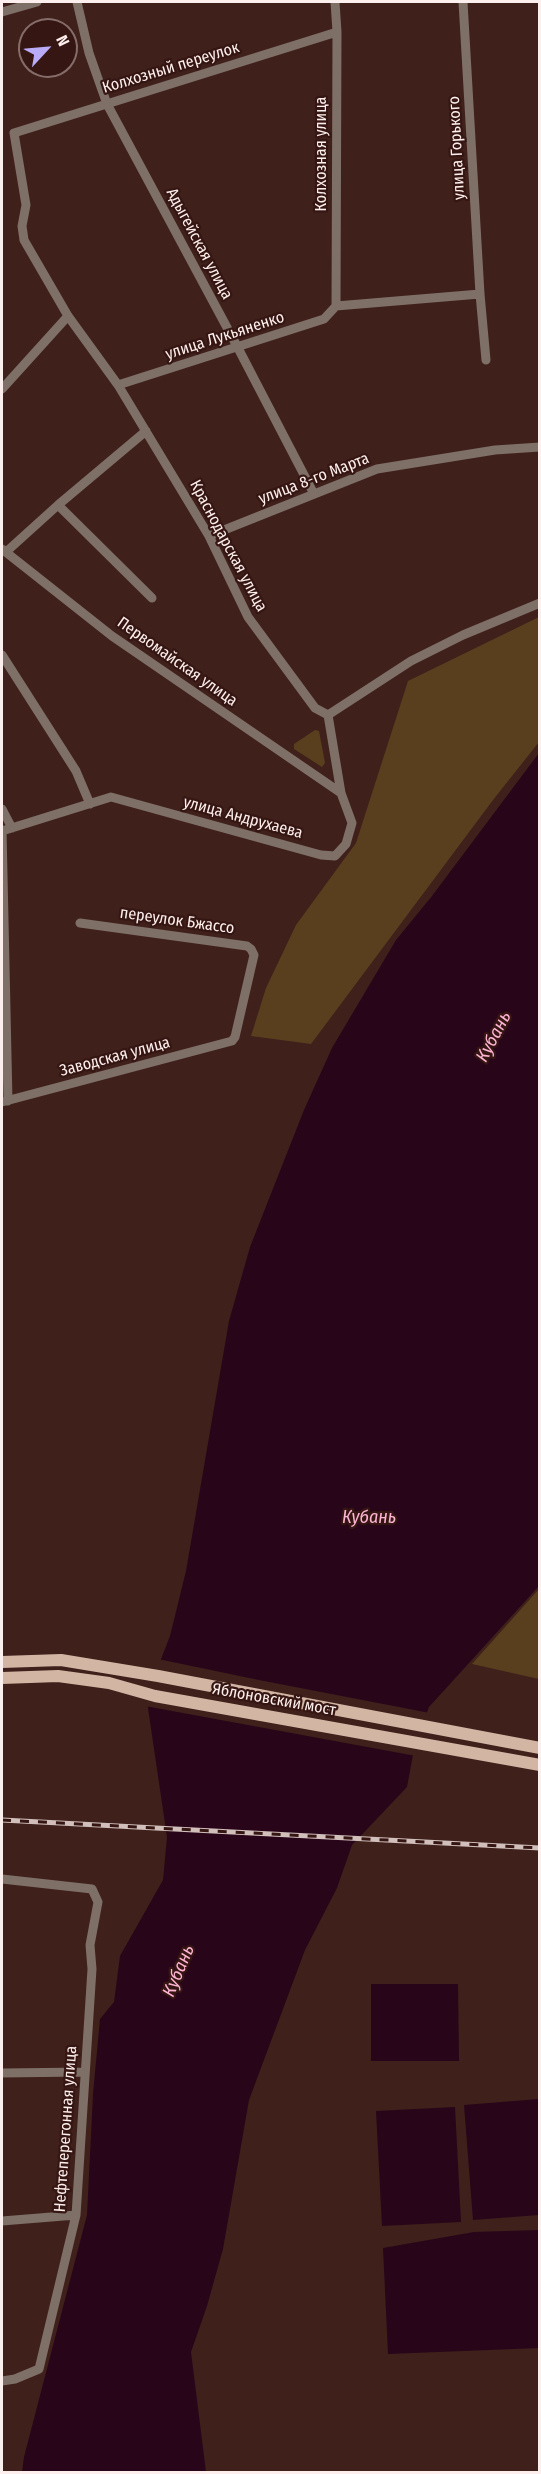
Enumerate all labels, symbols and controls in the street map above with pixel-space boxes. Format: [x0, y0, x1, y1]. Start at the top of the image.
north arrow [18, 18, 78, 78]
text: N [52, 32, 73, 49]
street label: Колхозный переулок [100, 38, 242, 98]
street label: улица Горького [445, 96, 469, 200]
street label: Колхозная улица [312, 97, 332, 211]
street label: Адыгейская улица [162, 185, 236, 303]
street label: улица Лукьяненко [163, 308, 287, 364]
street label: улица 8-го Марта [256, 449, 372, 509]
street label: Краснодарская улица [185, 477, 271, 615]
street label: Первомайская улица [113, 613, 241, 711]
street label: улица Андрухаева [181, 793, 305, 843]
street label: переулок Бжассо [119, 903, 235, 939]
water label: Кубань [472, 1008, 516, 1066]
street label: Заводская улица [58, 1033, 172, 1081]
water label: Кубань [342, 1507, 396, 1529]
street label: Яблоновский мост [211, 1680, 337, 1720]
water label: Кубань [158, 1942, 200, 2000]
street label: Нефтеперегонная улица [51, 2045, 81, 2213]

